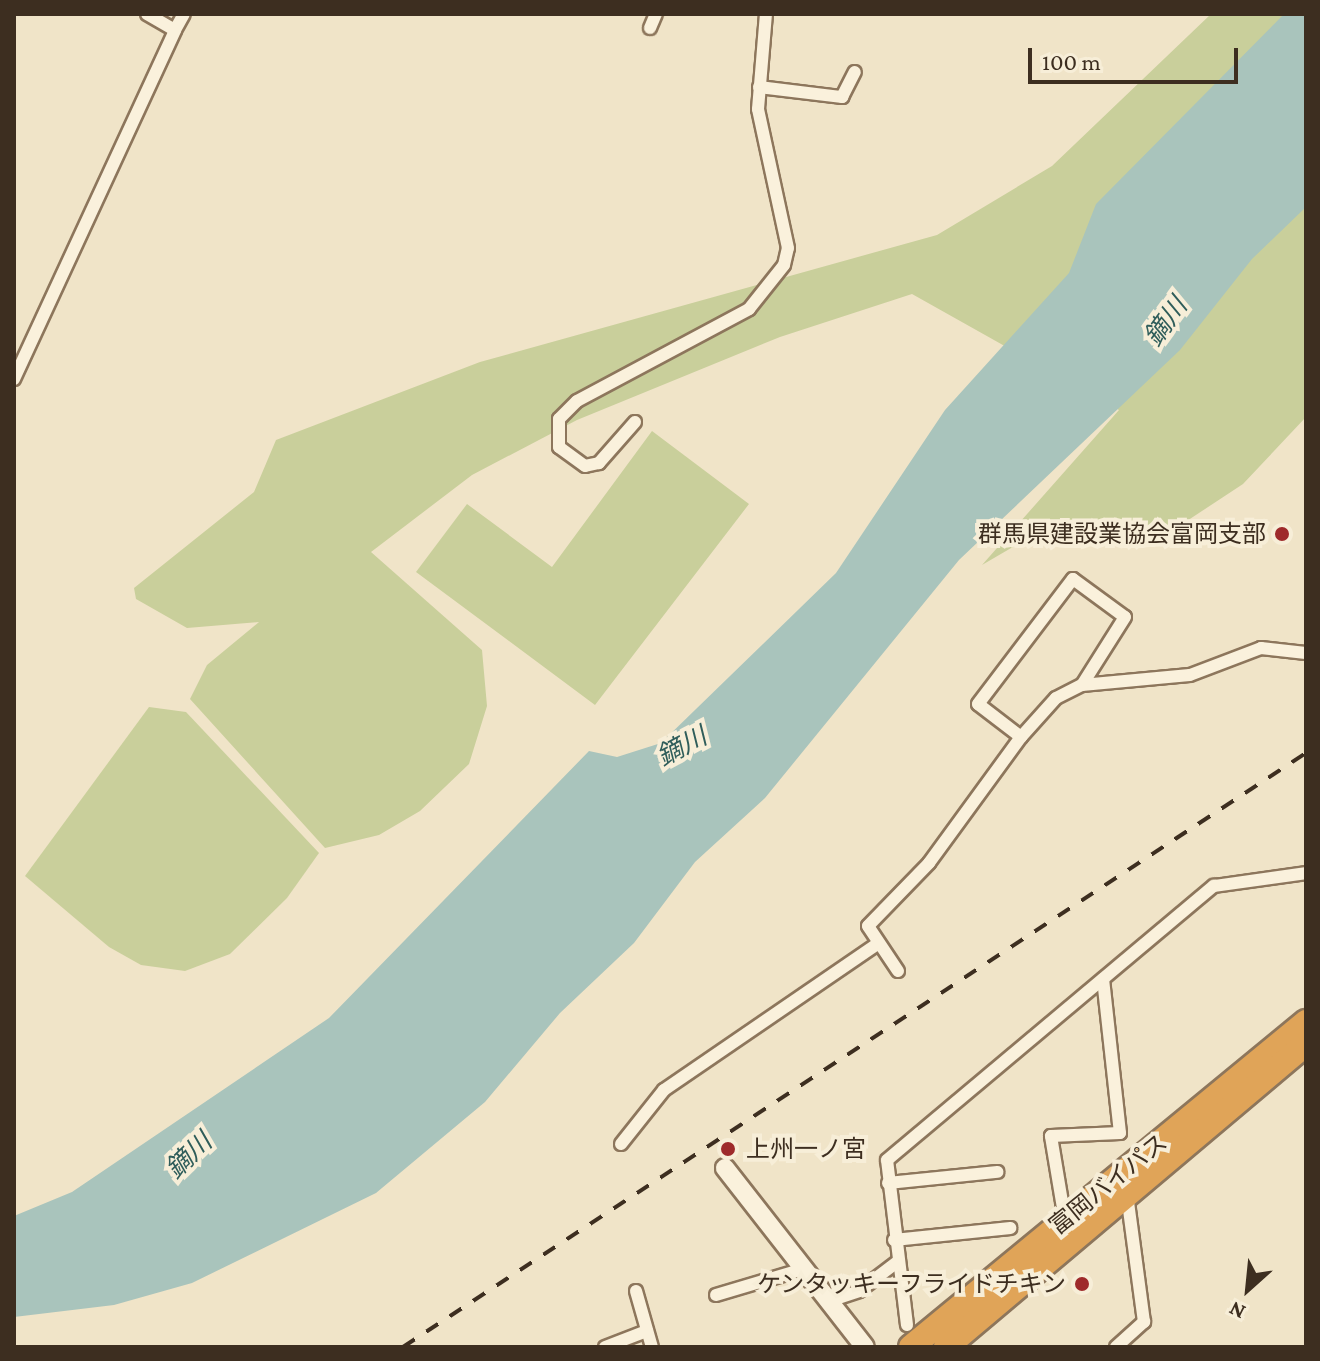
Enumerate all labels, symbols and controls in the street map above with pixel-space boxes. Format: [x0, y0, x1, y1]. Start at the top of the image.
scale bar [1032, 32, 1242, 82]
text: 100 m [1042, 48, 1101, 75]
water label: 鏑川 [1138, 292, 1194, 352]
place label: 群馬県建設業協会富岡支部 [978, 520, 1266, 548]
marker: 群馬県建設業協会富岡支部 [1273, 525, 1291, 543]
water label: 鏑川 [652, 721, 712, 773]
water label: 鏑川 [159, 1127, 219, 1185]
street label: 富岡バイパス [1043, 1127, 1173, 1241]
place label: 上州一ノ宮 [746, 1135, 866, 1163]
marker: 上州一ノ宮 [717, 1138, 739, 1160]
north arrow [1208, 1249, 1288, 1329]
place label: ケンタッキーフライドチキン [754, 1270, 1066, 1298]
marker: ケンタッキーフライドチキン [1073, 1275, 1091, 1293]
text: N [1225, 1296, 1249, 1325]

